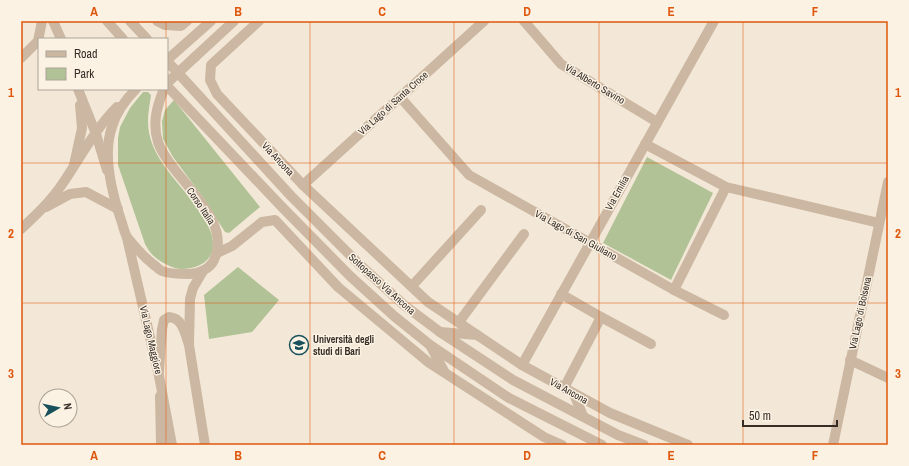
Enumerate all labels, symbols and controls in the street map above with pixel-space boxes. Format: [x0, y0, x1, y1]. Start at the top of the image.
text: A [90, 3, 98, 20]
text: B [234, 3, 242, 20]
text: C [378, 3, 386, 20]
text: D [523, 3, 531, 20]
text: E [667, 3, 675, 20]
text: F [812, 3, 819, 20]
legend [38, 38, 168, 90]
text: Road [74, 46, 98, 62]
street label: Via Alberto Savino [563, 61, 628, 107]
text: Park [74, 66, 94, 82]
street label: Via Lago di Santa Croce [355, 68, 431, 138]
text: 1 [8, 84, 14, 101]
text: 1 [895, 84, 901, 101]
street label: Via Ancona [259, 139, 297, 179]
street label: Via Emilia [602, 173, 632, 213]
street label: Corso Italia [184, 185, 218, 227]
street label: Via Lago di San Giuliano [533, 207, 620, 263]
text: 2 [8, 225, 14, 242]
text: 2 [895, 225, 901, 242]
street label: Sottopasso Via Ancona [346, 251, 418, 318]
street label: Via Lago di Bolsena [846, 275, 874, 350]
street label: Via Lago Maggiore [137, 305, 165, 376]
place label: Università degli studi di Bari [313, 333, 374, 358]
school or university icon: Università degli studi di Bari [288, 334, 310, 356]
text: 3 [8, 365, 14, 382]
text: 3 [895, 365, 901, 382]
street label: Via Ancona [548, 375, 591, 407]
north arrow [38, 388, 78, 428]
text: N [60, 402, 75, 411]
scale bar [743, 402, 837, 428]
text: 50 m [749, 408, 771, 424]
text: A [90, 447, 98, 464]
text: B [234, 447, 242, 464]
text: C [378, 447, 386, 464]
text: D [523, 447, 531, 464]
text: E [667, 447, 675, 464]
text: F [812, 447, 819, 464]

